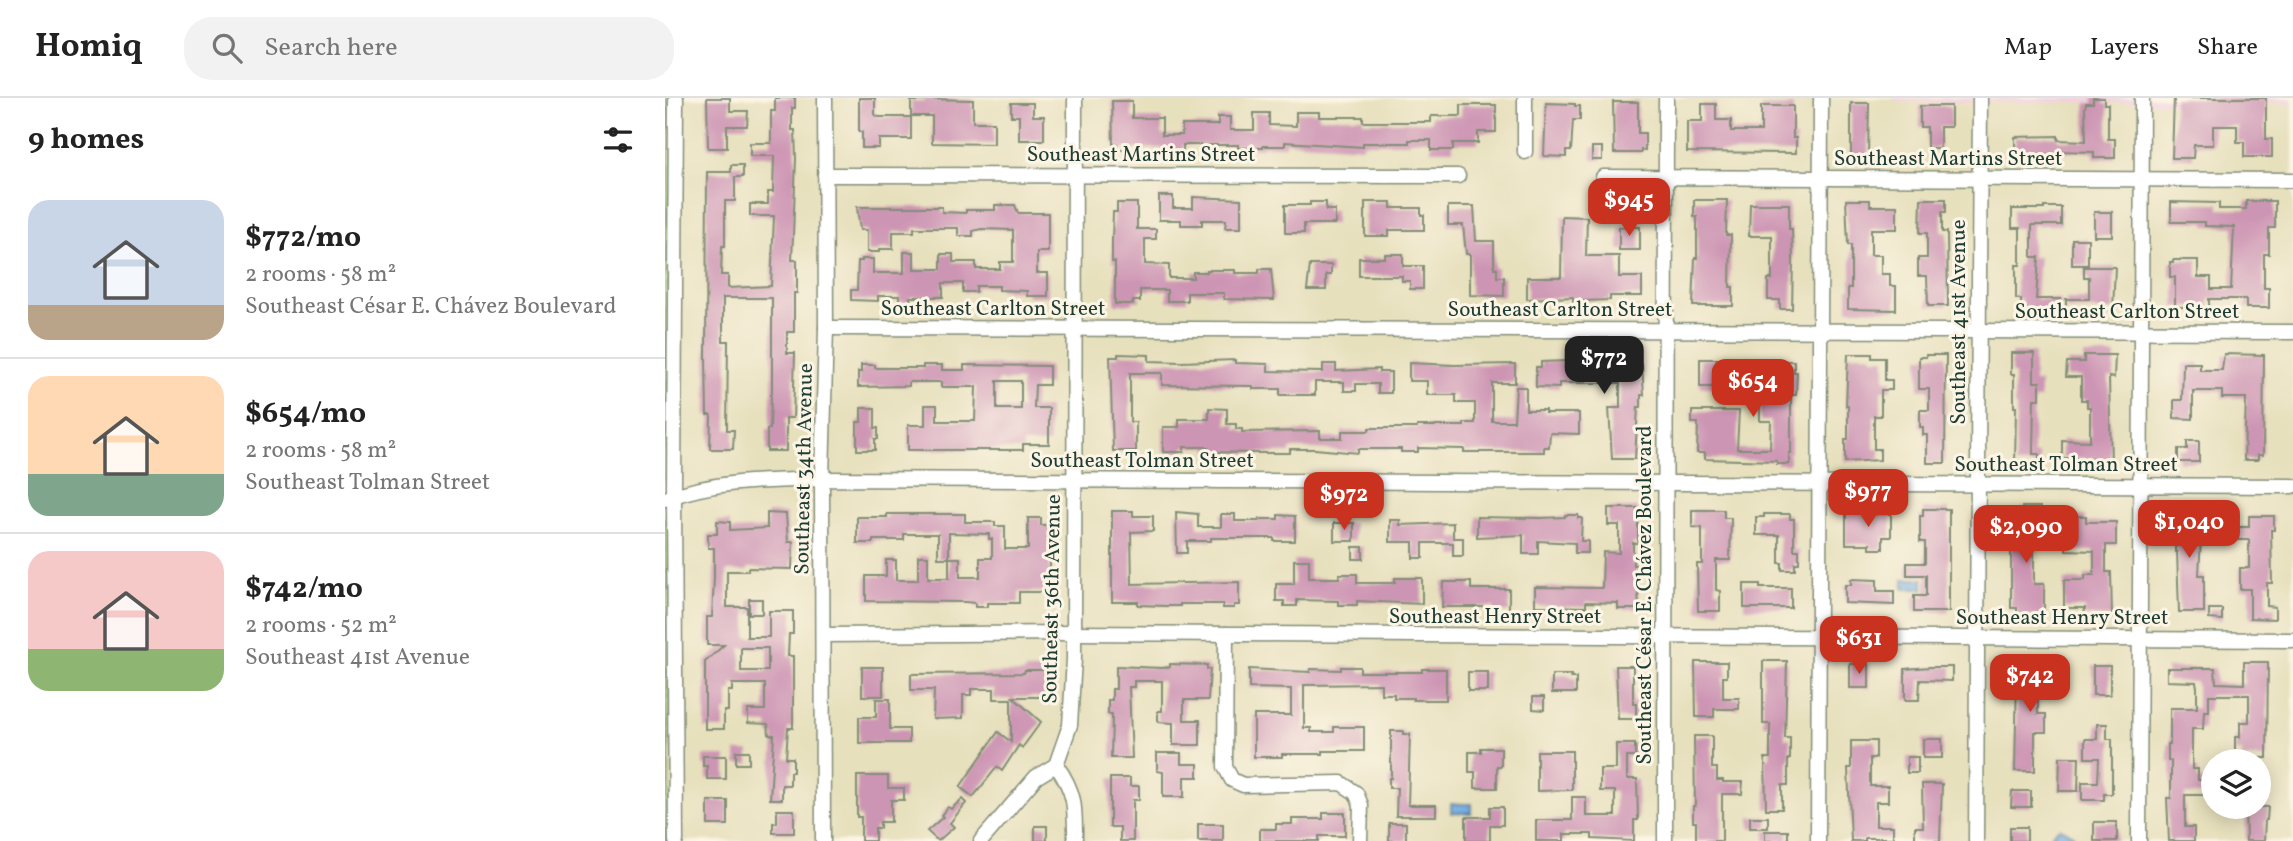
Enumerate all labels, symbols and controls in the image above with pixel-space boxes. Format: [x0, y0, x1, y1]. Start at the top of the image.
search box [184, 17, 674, 80]
text: Homiq [35, 25, 142, 71]
icon: search [208, 29, 246, 67]
text: Search here [264, 30, 397, 66]
text: Map [2004, 31, 2052, 65]
text: Layers [2090, 31, 2159, 65]
text: Share [2197, 31, 2258, 65]
text: 9 homes [28, 119, 144, 161]
icon: filters [599, 121, 637, 159]
street label: Southeast Martins Street [1027, 141, 1255, 170]
street label: Southeast Martins Street [1834, 145, 2062, 174]
pin: $945 [1588, 178, 1670, 238]
text: $945 [1604, 185, 1654, 217]
text: $772/mo [245, 217, 361, 259]
street label: Southeast 41st Avenue [1945, 219, 1974, 425]
icon: home [84, 228, 168, 312]
text: 2 rooms · 58 m² [245, 259, 396, 291]
text: Southeast César E. Chávez Boulevard [245, 291, 617, 323]
street label: Southeast Carlton Street [881, 295, 1105, 324]
street label: Southeast Carlton Street [1448, 296, 1672, 325]
street label: Southeast Carlton Street [2015, 298, 2239, 327]
pin: $772 [1563, 336, 1645, 396]
text: $772 [1581, 343, 1627, 375]
pin: $654 [1712, 360, 1794, 419]
street label: Southeast 34th Avenue [788, 363, 821, 575]
text: $654 [1728, 366, 1778, 398]
text: $654/mo [245, 393, 366, 435]
icon: home [84, 404, 168, 488]
street label: Southeast César E. Chávez Boulevard [1631, 425, 1660, 765]
text: 2 rooms · 58 m² [245, 435, 396, 467]
street label: Southeast Tolman Street [1030, 447, 1254, 476]
street label: Southeast Tolman Street [1954, 451, 2178, 480]
text: Southeast Tolman Street [245, 467, 490, 499]
pin: $977 [1827, 470, 1909, 529]
pin: $972 [1303, 472, 1385, 532]
text: $977 [1844, 476, 1892, 508]
text: $972 [1320, 479, 1368, 511]
street label: Southeast 36th Avenue [1036, 494, 1069, 704]
pin: $1,040 [2132, 500, 2246, 560]
pin: $2,090 [1969, 505, 2083, 565]
text: $1,040 [2154, 507, 2224, 539]
text: $2,090 [1990, 512, 2062, 544]
text: $742/mo [245, 568, 363, 610]
icon: home [84, 579, 168, 663]
street label: Southeast Henry Street [1389, 603, 1601, 632]
street label: Southeast Henry Street [1956, 604, 2168, 633]
text: 2 rooms · 52 m² [245, 610, 397, 642]
pin: $631 [1818, 616, 1900, 676]
text: $631 [1836, 623, 1882, 655]
text: Southeast 41st Avenue [245, 642, 470, 674]
pin: $742 [1989, 654, 2071, 714]
text: $742 [2006, 661, 2054, 693]
map controls [2201, 749, 2271, 819]
button: layers [2201, 749, 2271, 819]

